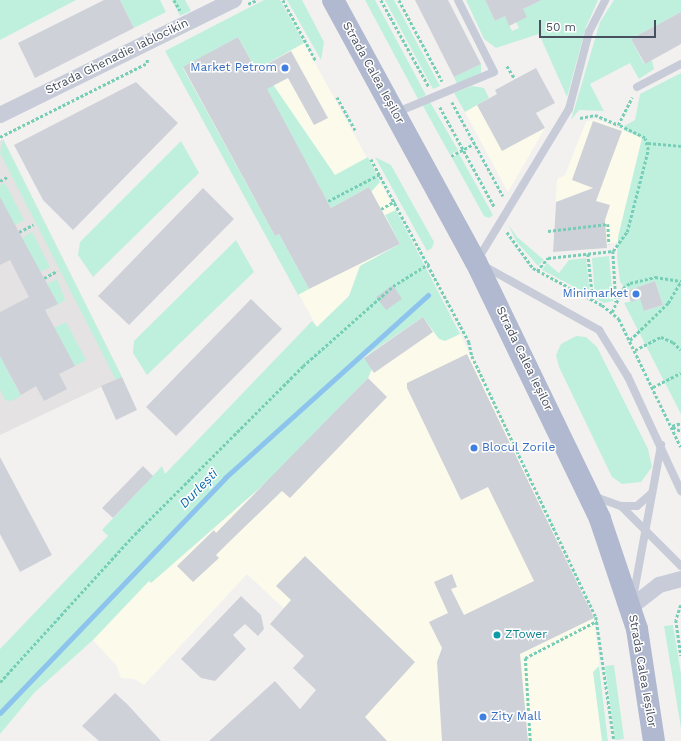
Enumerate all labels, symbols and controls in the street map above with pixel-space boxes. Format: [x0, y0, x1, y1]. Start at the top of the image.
scale bar [541, 12, 658, 38]
street label: Strada Ghenadie Iablocikin [43, 16, 191, 98]
street label: Strada Calea Ieșilor [339, 19, 407, 127]
text: 50 m [546, 20, 576, 34]
place label: Market Petrom [190, 61, 277, 75]
marker: Market Petrom [280, 63, 290, 73]
place label: Minimarket [562, 287, 628, 301]
marker: Minimarket [631, 289, 641, 299]
street label: Strada Calea Ieșilor [492, 304, 556, 414]
place label: Blocul Zorile [482, 441, 556, 455]
marker: Blocul Zorile [469, 443, 479, 453]
water label: Durlești [177, 466, 221, 512]
street label: Strada Calea Ieșilor [625, 613, 659, 729]
place label: ZTower [505, 628, 547, 642]
marker: ZTower [492, 630, 502, 640]
place label: Zity Mall [491, 710, 541, 724]
marker: Zity Mall [478, 712, 488, 722]

